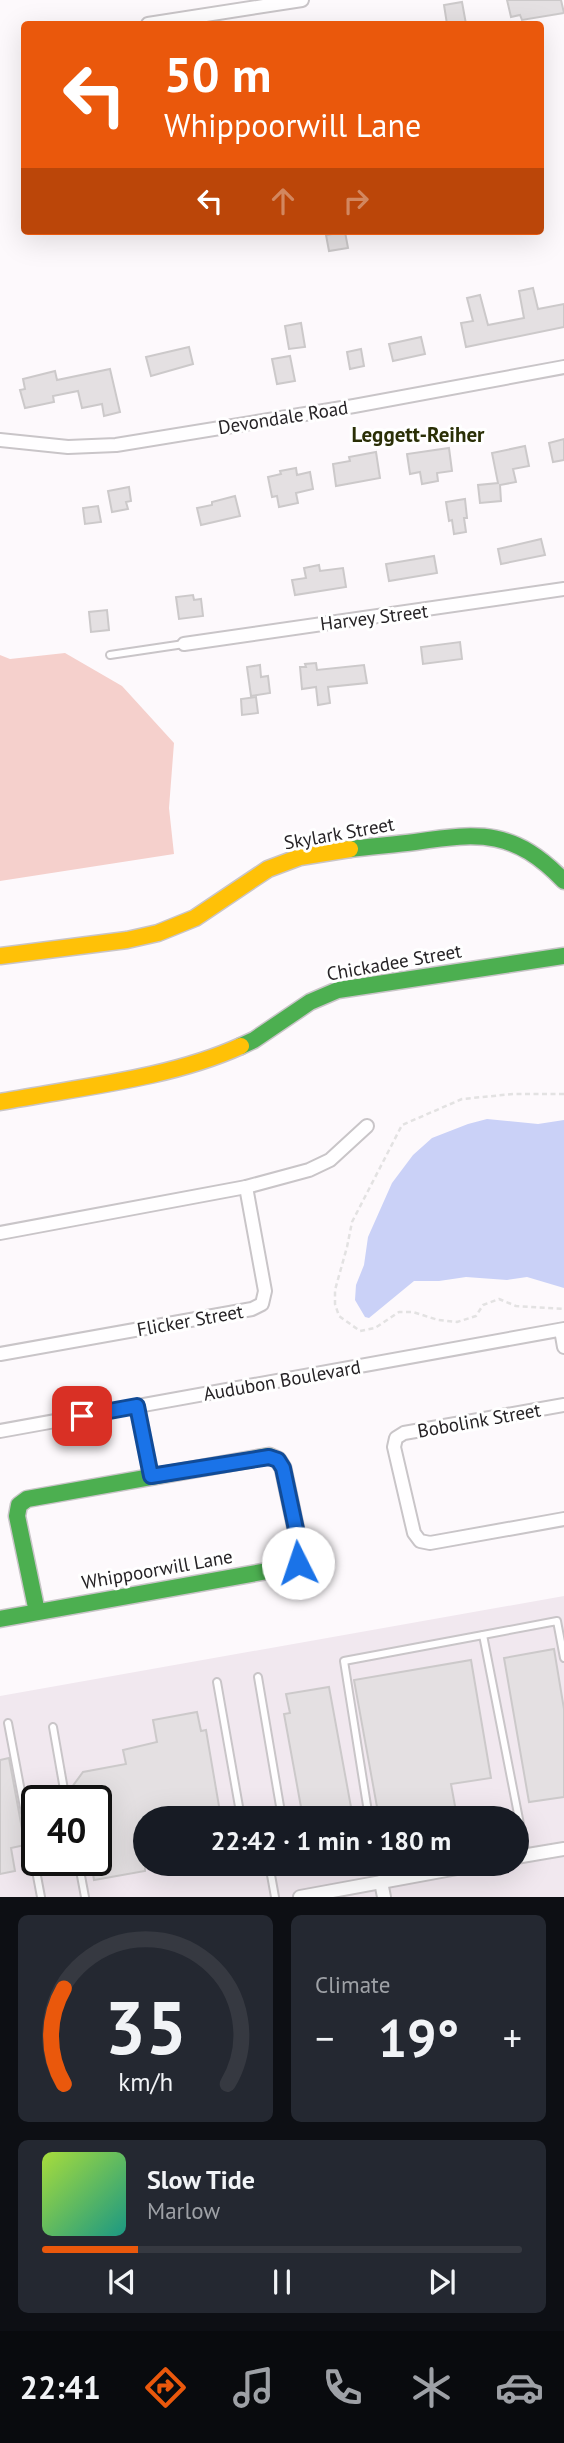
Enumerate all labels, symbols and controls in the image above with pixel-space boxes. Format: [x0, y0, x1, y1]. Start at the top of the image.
text: 50 m [164, 42, 271, 106]
icon: left [49, 49, 140, 140]
text: Whippoorwill Lane [164, 104, 421, 146]
icon: left [191, 182, 229, 220]
icon: ahead [264, 182, 302, 220]
icon: right [337, 182, 375, 220]
street label: Devondale Road [216, 395, 350, 439]
district label: Leggett-Reiher [352, 421, 485, 448]
street label: Harvey Street [319, 598, 430, 636]
street label: Skylark Street [282, 811, 397, 854]
street label: Chickadee Street [325, 938, 464, 986]
street label: Flicker Street [135, 1299, 246, 1341]
street label: Audubon Boulevard [201, 1354, 363, 1406]
pin [52, 1386, 112, 1446]
icon: arrive [63, 1397, 101, 1435]
street label: Bobolink Street [415, 1397, 543, 1443]
position arrow [261, 1526, 335, 1600]
street label: Whippoorwill Lane [80, 1544, 234, 1594]
speed limit sign: 40 [21, 1785, 112, 1876]
text: 22:42 · 1 min · 180 m [211, 1824, 451, 1857]
text: Climate [315, 1970, 390, 1999]
text: 35 [104, 1981, 187, 2075]
text: 19° [378, 2004, 459, 2071]
text: − [315, 2013, 334, 2062]
text: + [503, 2013, 522, 2062]
text: km/h [118, 2066, 173, 2098]
text: Slow Tide [147, 2163, 255, 2196]
text: Marlow [147, 2196, 220, 2225]
icon: previous [103, 2263, 141, 2301]
icon: pause [263, 2263, 301, 2301]
icon: next [423, 2263, 461, 2301]
icon: directions [141, 2363, 190, 2412]
icon: music [229, 2363, 278, 2412]
icon: phone [318, 2363, 367, 2412]
icon: climate [407, 2363, 456, 2412]
icon: car [495, 2363, 544, 2412]
text: 22:41 [20, 2366, 101, 2408]

